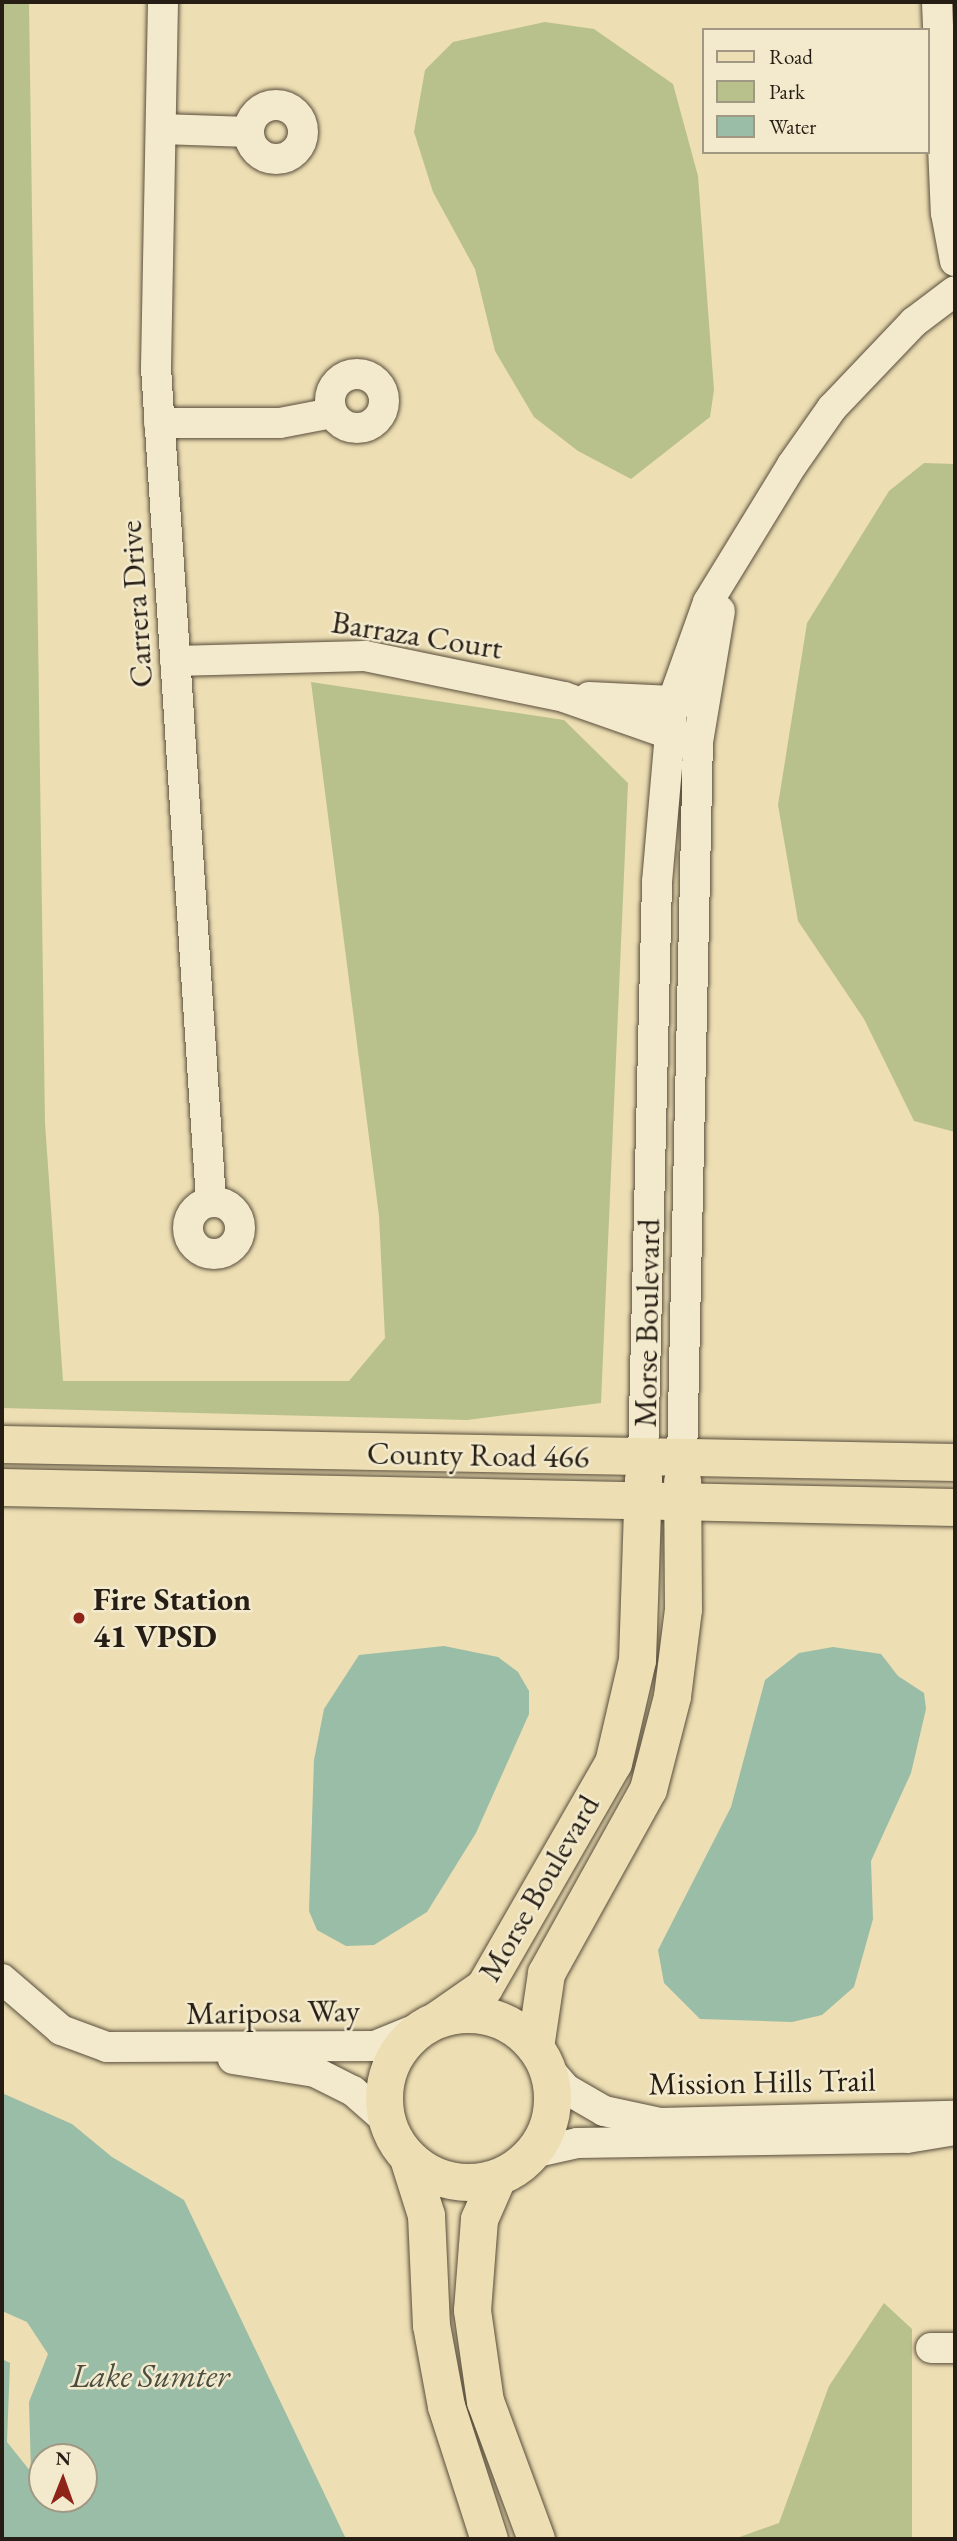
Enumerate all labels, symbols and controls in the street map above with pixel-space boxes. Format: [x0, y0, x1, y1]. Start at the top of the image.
legend [702, 28, 929, 154]
text: Road [769, 43, 813, 70]
text: Park [769, 78, 805, 105]
text: Water [769, 113, 816, 140]
street label: Carrera Drive [111, 519, 161, 689]
street label: Barraza Court [329, 603, 505, 667]
street label: Morse Boulevard [626, 1218, 668, 1428]
street label: County Road 466 [367, 1434, 589, 1476]
place label: Fire Station 41 VPSD [93, 1581, 251, 1656]
marker: Fire Station 41 VPSD [71, 1610, 87, 1626]
street label: Morse Boulevard [470, 1788, 608, 1988]
street label: Mariposa Way [186, 1991, 360, 2033]
street label: Mission Hills Trail [648, 2061, 876, 2103]
water label: Lake Sumter [71, 2356, 229, 2396]
north arrow [28, 2443, 98, 2513]
text: N [55, 2446, 71, 2471]

